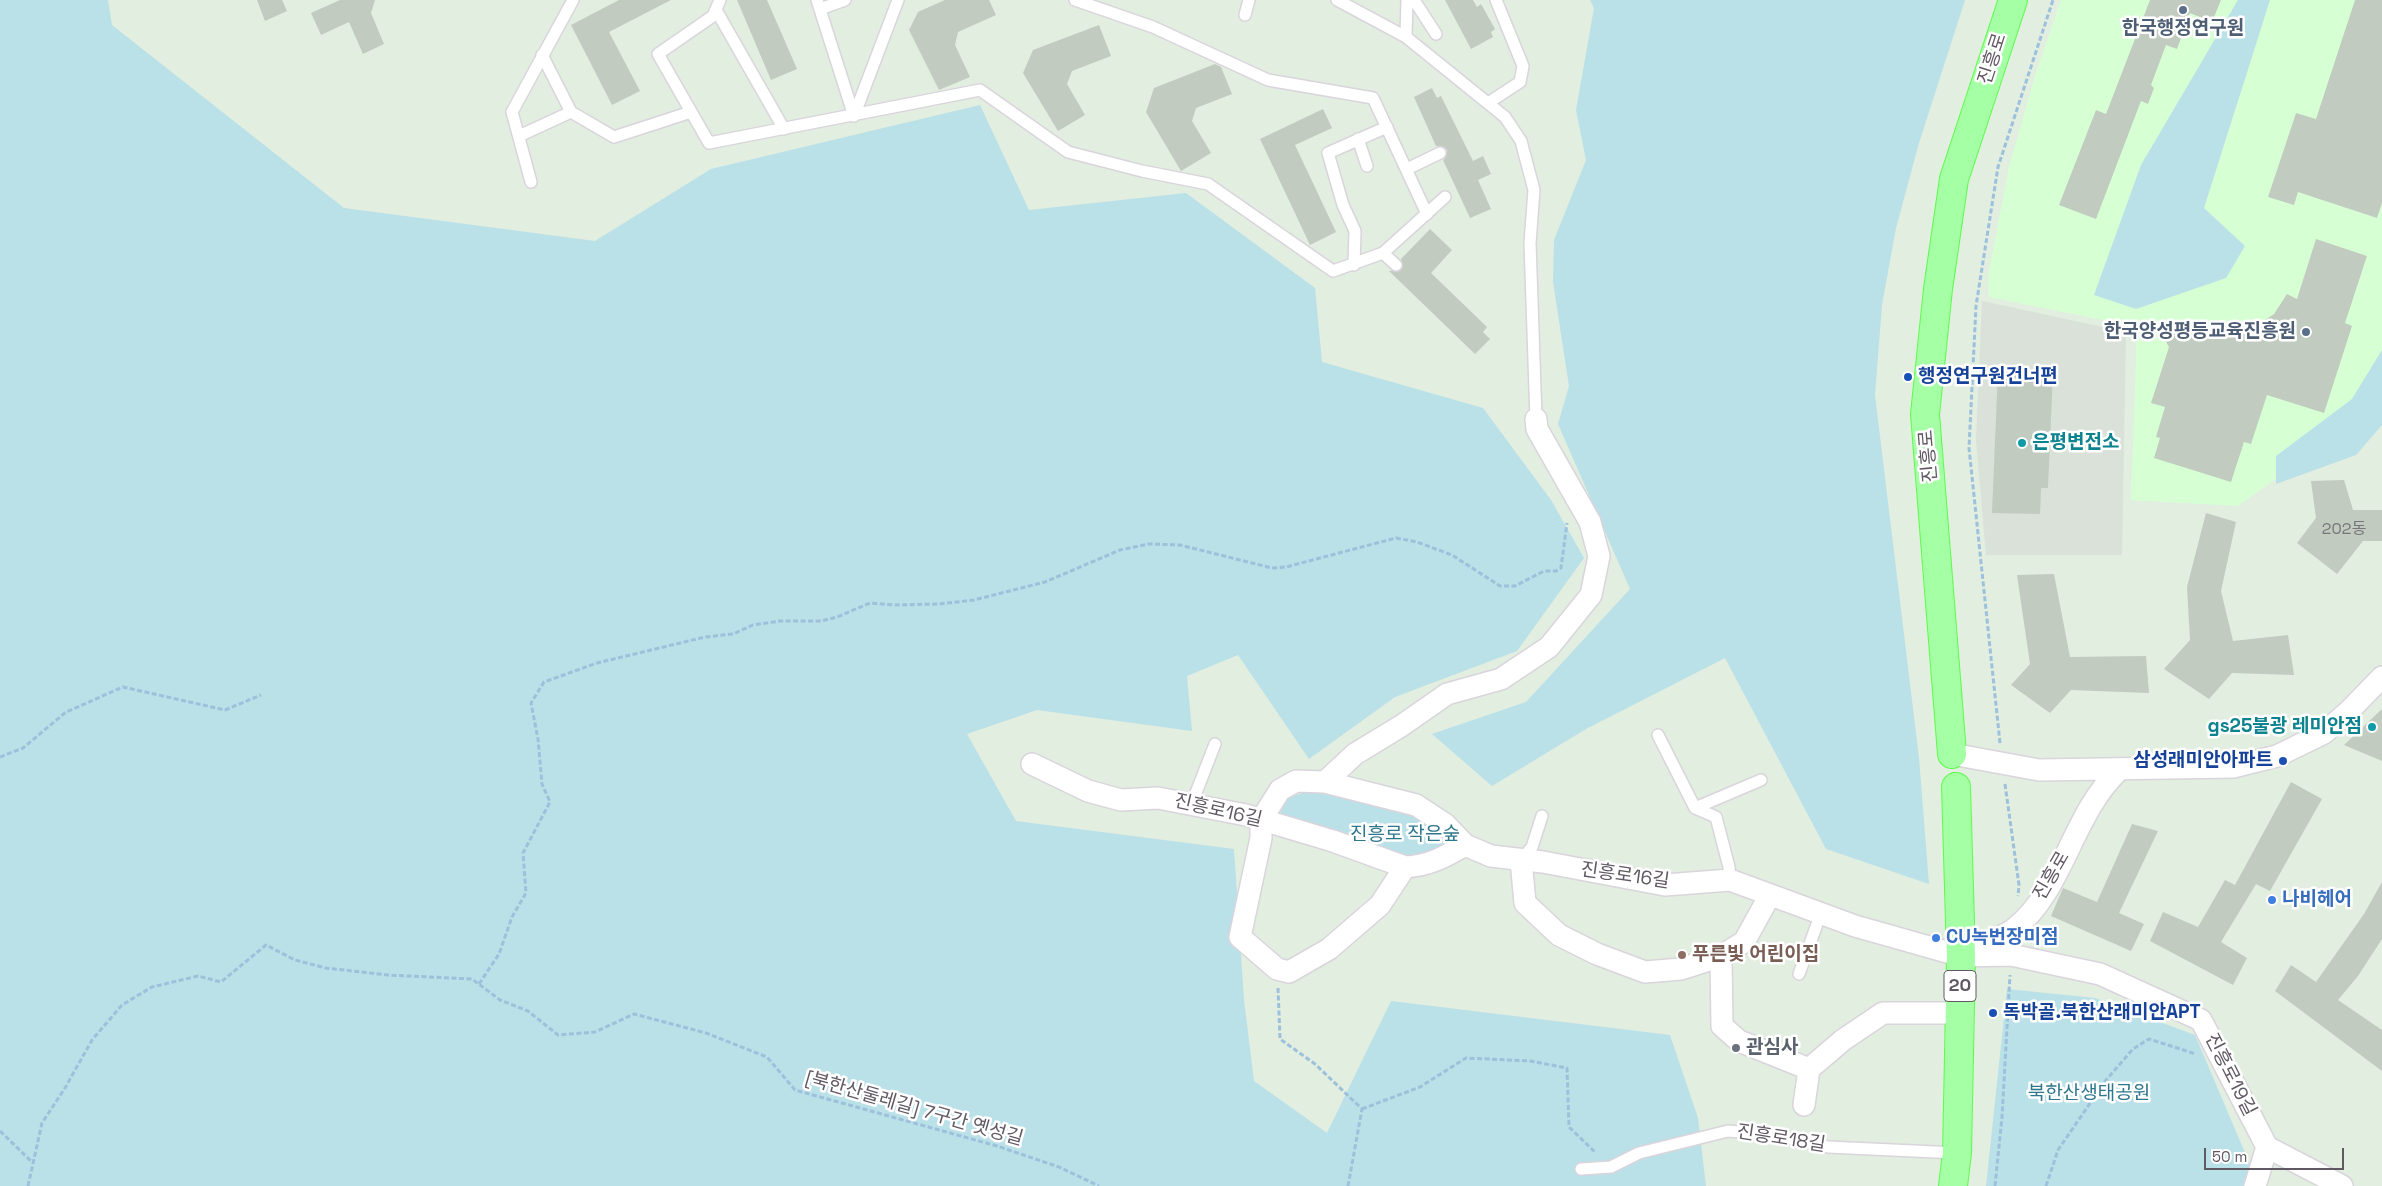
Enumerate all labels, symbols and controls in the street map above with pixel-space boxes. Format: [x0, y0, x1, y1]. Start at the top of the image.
marker: 한국행정연구원 [2177, 4, 2189, 16]
place label: 한국행정연구원 [2122, 18, 2244, 40]
street label: 진흥로 [1974, 31, 2012, 87]
place label: 한국양성평등교육진흥원 [2104, 321, 2296, 343]
marker: 한국양성평등교육진흥원 [2300, 326, 2312, 338]
place label: 행정연구원건너편 [1918, 366, 2058, 388]
marker: 행정연구원건너편 [1902, 371, 1914, 383]
street label: 진흥로 [1915, 429, 1943, 483]
place label: 은평변전소 [2032, 432, 2119, 454]
marker: 은평변전소 [2016, 437, 2028, 449]
house number: 202동 [2322, 520, 2366, 540]
place label: gs25불광 레미안점 [2208, 716, 2362, 738]
marker: gs25불광 레미안점 [2366, 721, 2378, 733]
place label: 삼성래미안아파트 [2133, 750, 2273, 772]
marker: 삼성래미안아파트 [2277, 755, 2289, 767]
street label: 진흥로16길 [1172, 790, 1264, 832]
park label: 진흥로 작은숲 [1350, 824, 1460, 846]
street label: 진흥로 [2029, 848, 2075, 904]
street label: 진흥로16길 [1579, 858, 1671, 894]
place label: 나비헤어 [2282, 889, 2352, 911]
marker: 나비헤어 [2266, 894, 2278, 906]
place label: CU녹번장미점 [1946, 927, 2058, 949]
marker: CU녹번장미점 [1930, 932, 1942, 944]
place label: 푸른빛 어린이집 [1692, 944, 1819, 966]
marker: 푸른빛 어린이집 [1676, 949, 1688, 961]
road number: 20 [1944, 970, 1976, 1001]
place label: 독박골.북한산래미안APT [2003, 1002, 2201, 1024]
marker: 독박골.북한산래미안APT [1987, 1007, 1999, 1019]
street label: 진흥로19길 [2200, 1030, 2260, 1120]
place label: 관심사 [1746, 1037, 1798, 1059]
marker: 관심사 [1730, 1042, 1742, 1054]
street label: [북한산둘레길] 7구간 옛성길 [802, 1067, 1026, 1151]
park label: 북한산생태공원 [2028, 1083, 2150, 1105]
street label: 진흥로18길 [1735, 1121, 1827, 1157]
scale bar [2207, 1138, 2347, 1170]
text: 50 m [2212, 1147, 2247, 1166]

